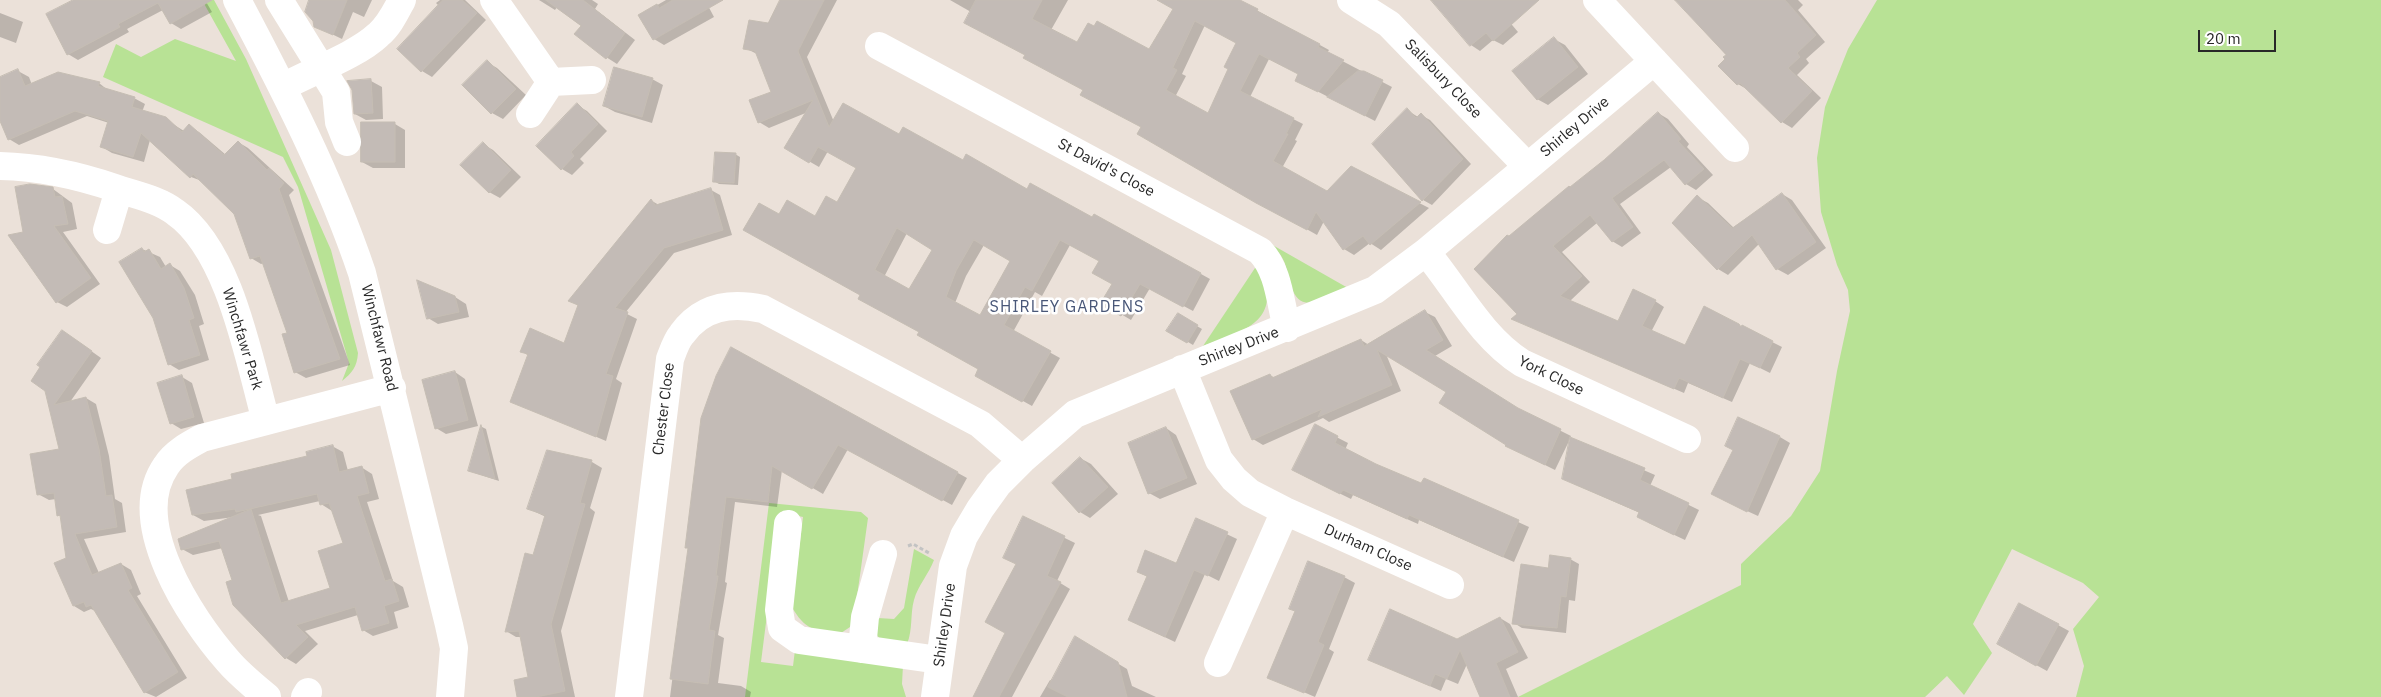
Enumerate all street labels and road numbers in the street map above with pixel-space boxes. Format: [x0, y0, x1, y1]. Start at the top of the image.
street label: Salisbury Close [1401, 36, 1485, 122]
street label: Shirley Drive [1537, 93, 1613, 161]
street label: St David's Close [1054, 135, 1158, 201]
street label: Winchfawr Road [357, 283, 401, 393]
street label: Winchfawr Park [218, 286, 266, 392]
street label: Shirley Drive [1196, 323, 1282, 371]
street label: York Close [1515, 352, 1587, 400]
street label: Chester Close [649, 362, 679, 456]
street label: Durham Close [1321, 521, 1415, 575]
street label: Shirley Drive [930, 582, 960, 668]

